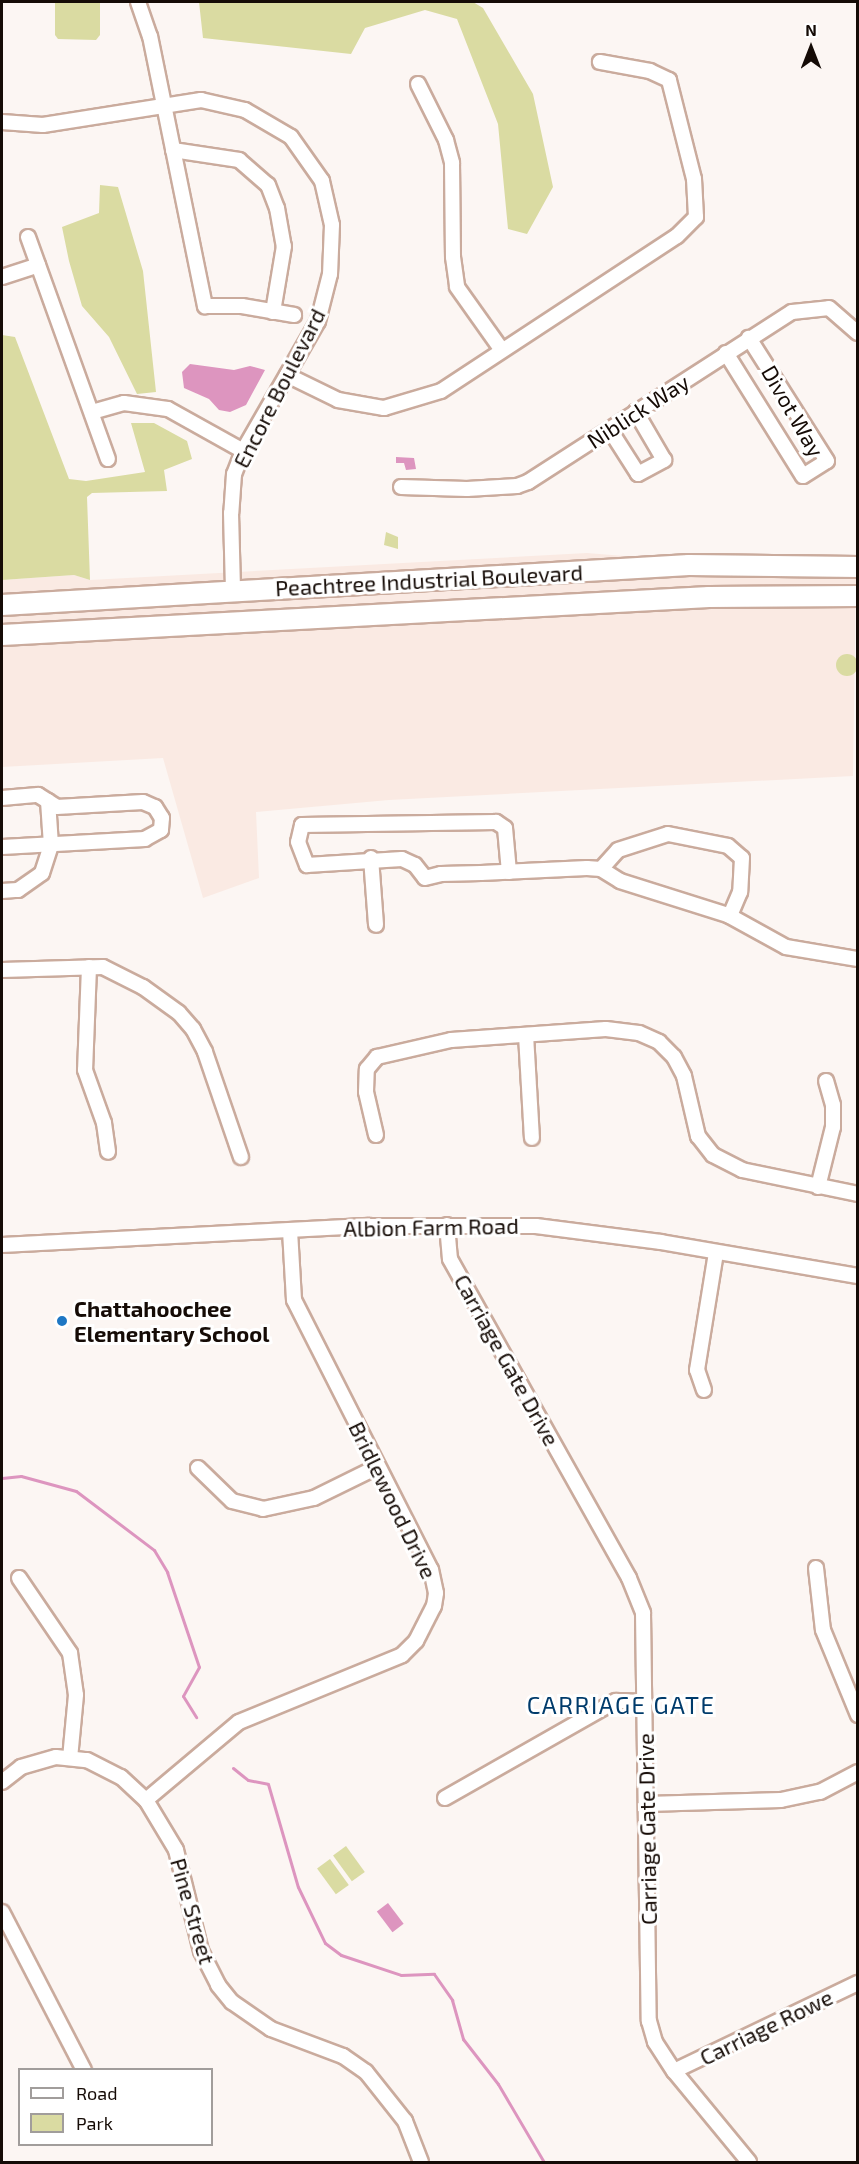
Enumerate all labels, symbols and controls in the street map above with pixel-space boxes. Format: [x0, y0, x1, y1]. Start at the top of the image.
north arrow [781, 18, 841, 78]
text: N [805, 20, 817, 39]
street label: Encore Boulevard [227, 304, 331, 472]
street label: Divot Way [756, 360, 830, 462]
street label: Niblick Way [582, 368, 694, 454]
street label: Peachtree Industrial Boulevard [274, 559, 584, 601]
street label: Albion Farm Road [343, 1212, 519, 1242]
street label: Carriage Gate Drive [449, 1270, 565, 1450]
place label: Chattahoochee Elementary School [74, 1295, 270, 1346]
marker: Chattahoochee Elementary School [55, 1314, 69, 1328]
street label: Bridlewood Drive [344, 1417, 442, 1583]
district label: CARRIAGE GATE [527, 1691, 715, 1719]
street label: Carriage Gate Drive [632, 1733, 662, 1925]
street label: Pine Street [165, 1855, 221, 1967]
street label: Carriage Rowe [695, 1983, 837, 2071]
legend [18, 2068, 213, 2146]
text: Road [76, 2082, 117, 2104]
text: Park [76, 2112, 113, 2134]

